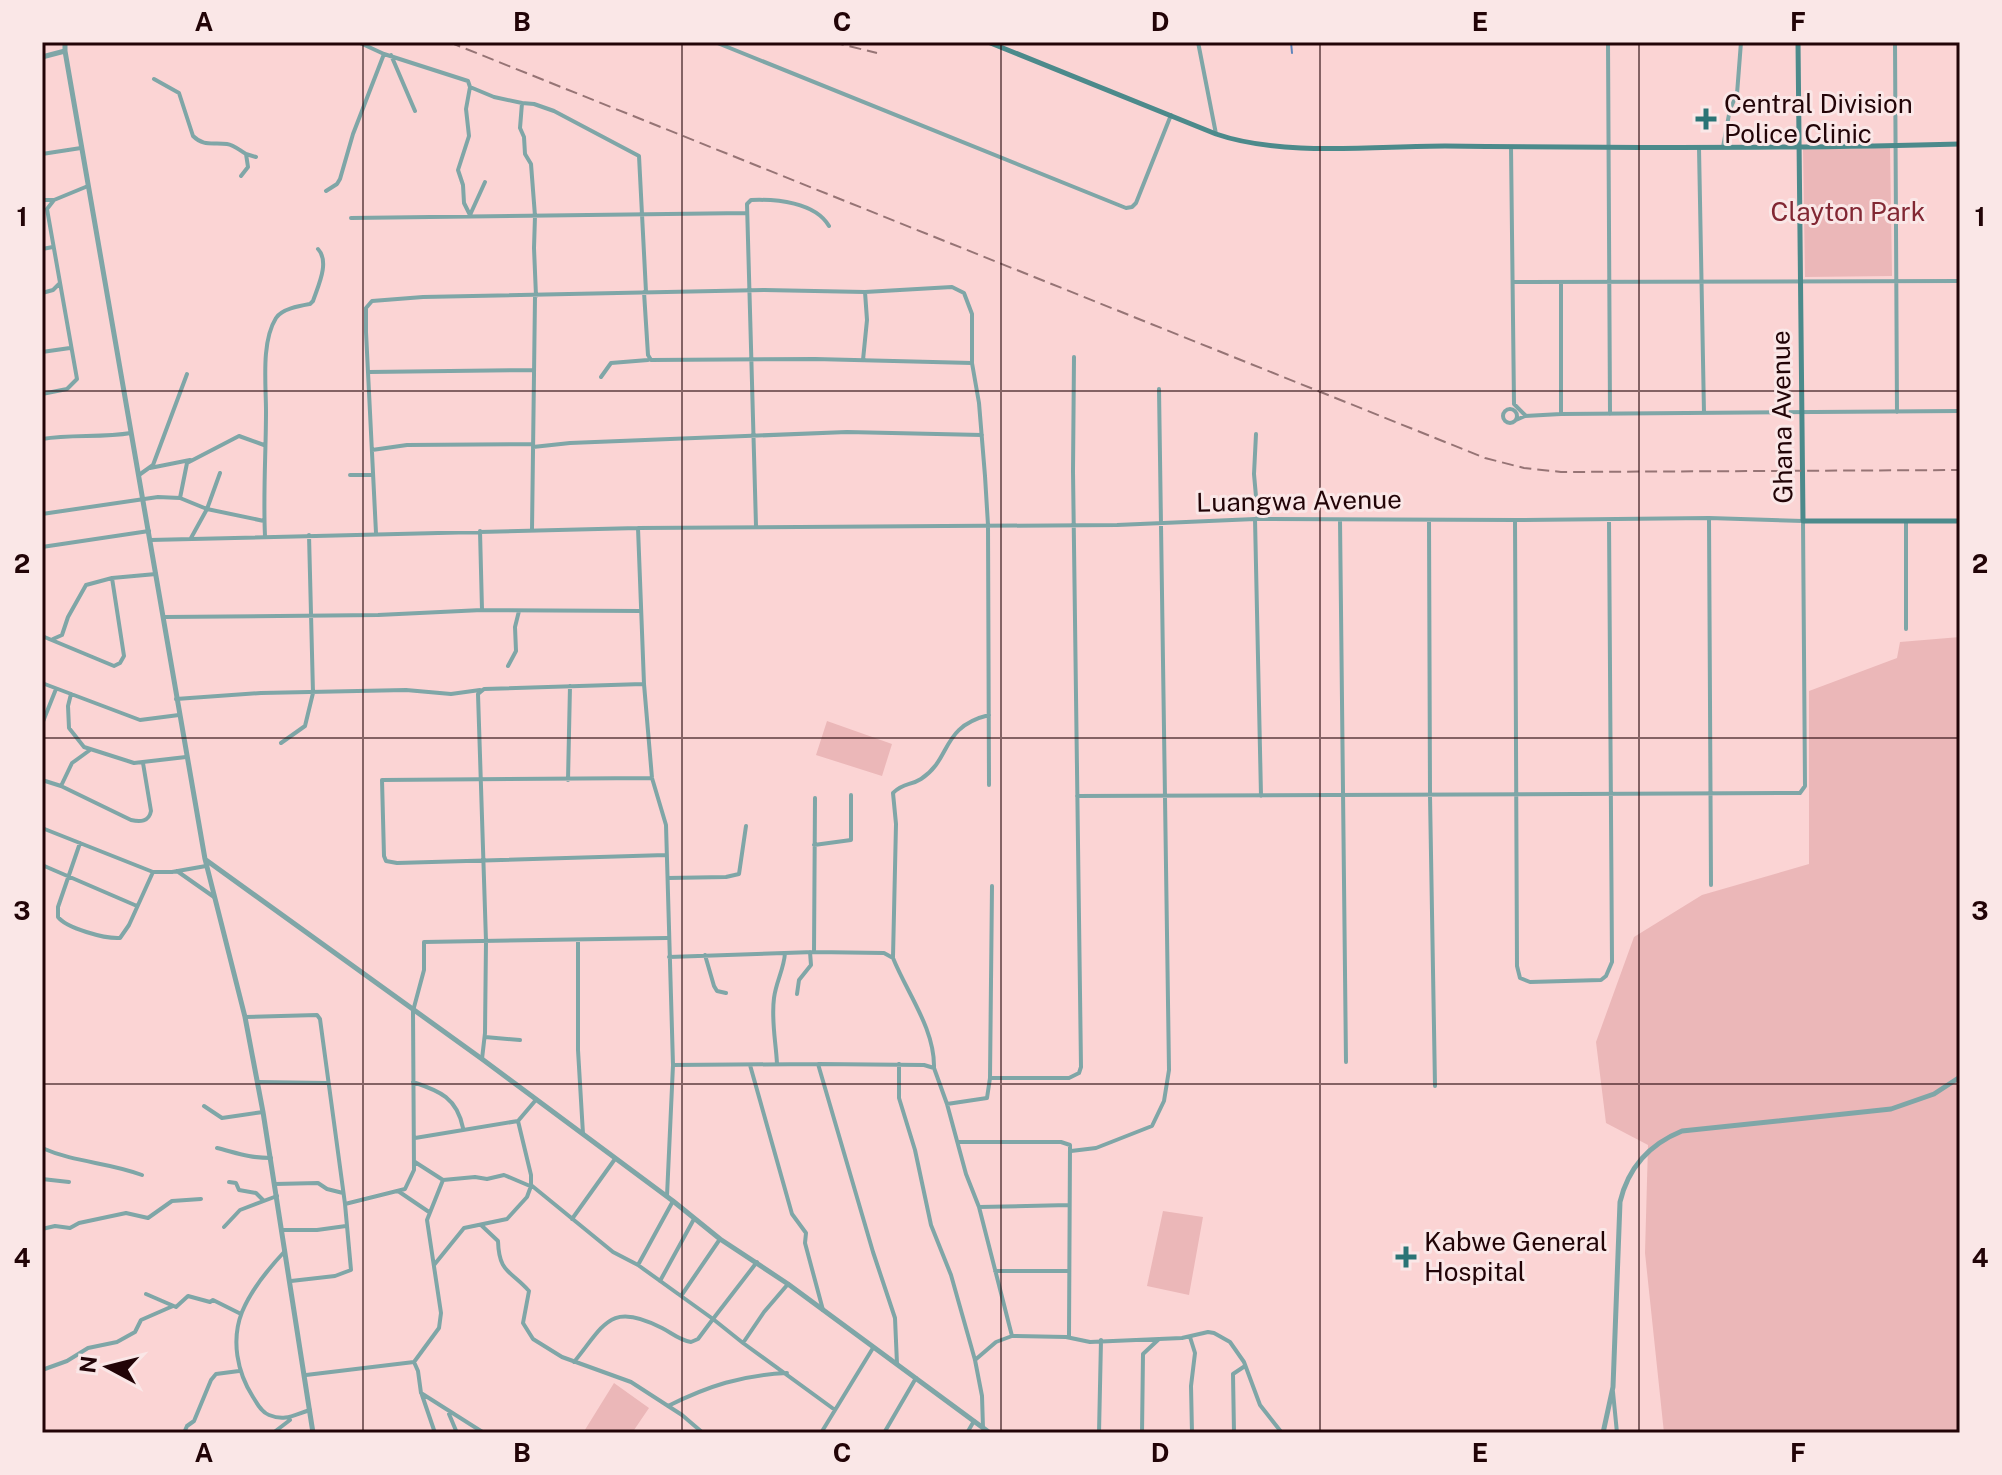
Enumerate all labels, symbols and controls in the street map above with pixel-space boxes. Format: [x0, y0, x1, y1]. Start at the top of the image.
text: A [195, 6, 214, 37]
text: B [513, 6, 531, 37]
text: C [833, 6, 851, 37]
text: D [1151, 6, 1169, 37]
text: E [1472, 6, 1488, 37]
text: F [1790, 6, 1806, 37]
place label: Central Division Police Clinic [1724, 88, 1913, 149]
marker: Central Division Police Clinic [1695, 108, 1717, 130]
park label: Clayton Park [1771, 196, 1925, 227]
text: 1 [16, 201, 28, 232]
text: 1 [1974, 201, 1986, 232]
street label: Ghana Avenue [1764, 330, 1799, 504]
street label: Luangwa Avenue [1196, 483, 1402, 518]
text: 2 [14, 548, 30, 579]
text: 2 [1972, 548, 1988, 579]
text: 3 [13, 895, 31, 926]
text: 3 [1971, 895, 1989, 926]
place label: Kabwe General Hospital [1424, 1226, 1608, 1287]
text: 4 [13, 1242, 31, 1273]
text: 4 [1971, 1242, 1989, 1273]
marker: Kabwe General Hospital [1395, 1246, 1417, 1268]
north arrow [68, 1327, 148, 1407]
text: N [74, 1354, 102, 1375]
text: A [195, 1437, 214, 1468]
text: B [513, 1437, 531, 1468]
text: C [833, 1437, 851, 1468]
text: D [1151, 1437, 1169, 1468]
text: E [1472, 1437, 1488, 1468]
text: F [1790, 1437, 1806, 1468]

